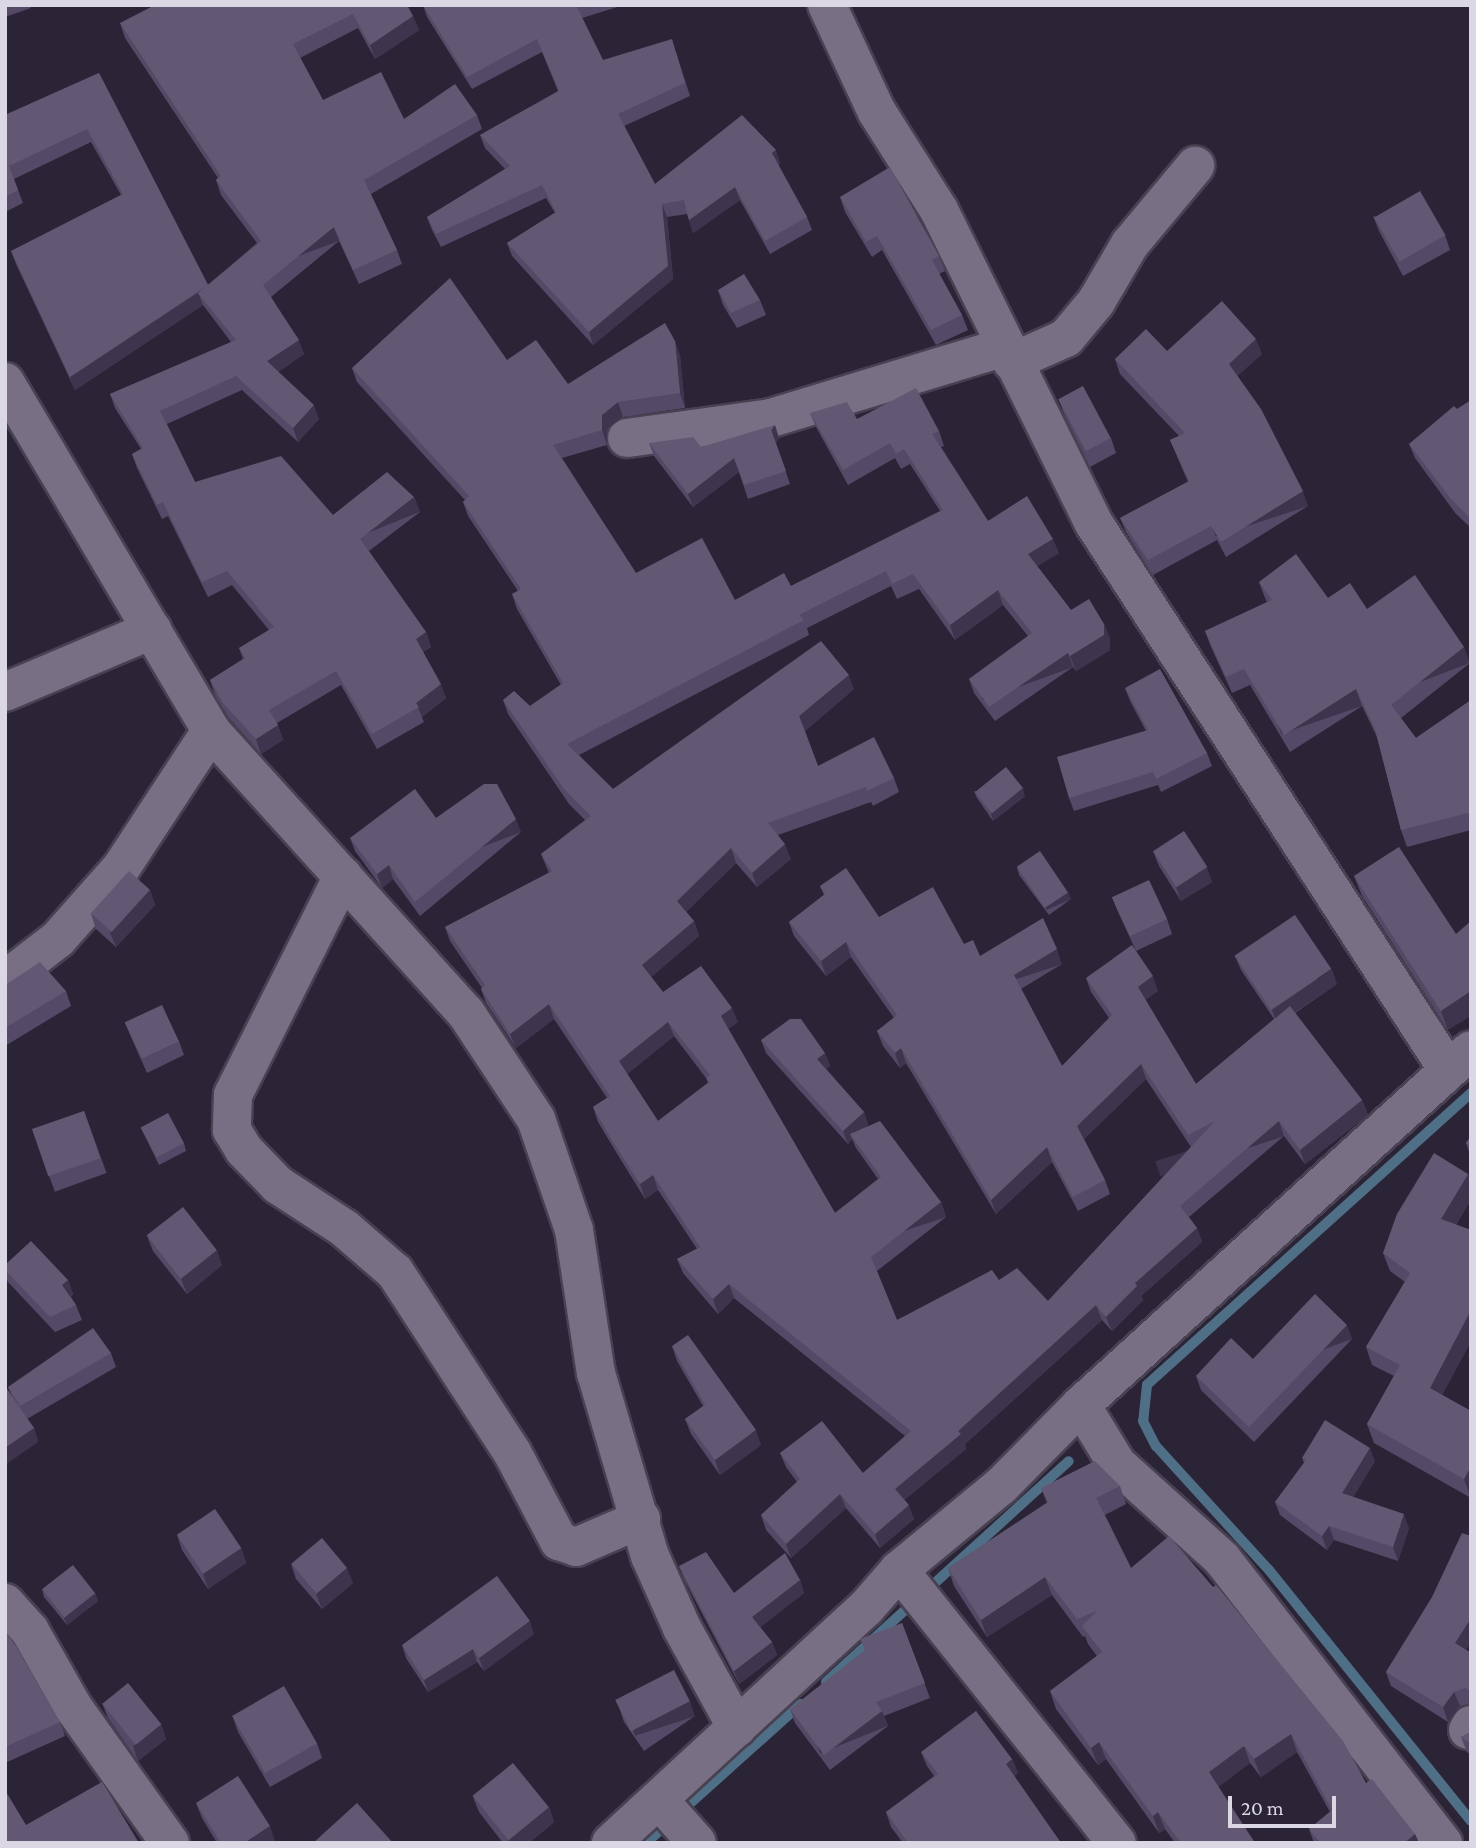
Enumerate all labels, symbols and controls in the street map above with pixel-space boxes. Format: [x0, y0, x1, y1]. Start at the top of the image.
scale bar [1231, 1782, 1340, 1826]
text: 20 m [1241, 1796, 1284, 1820]

